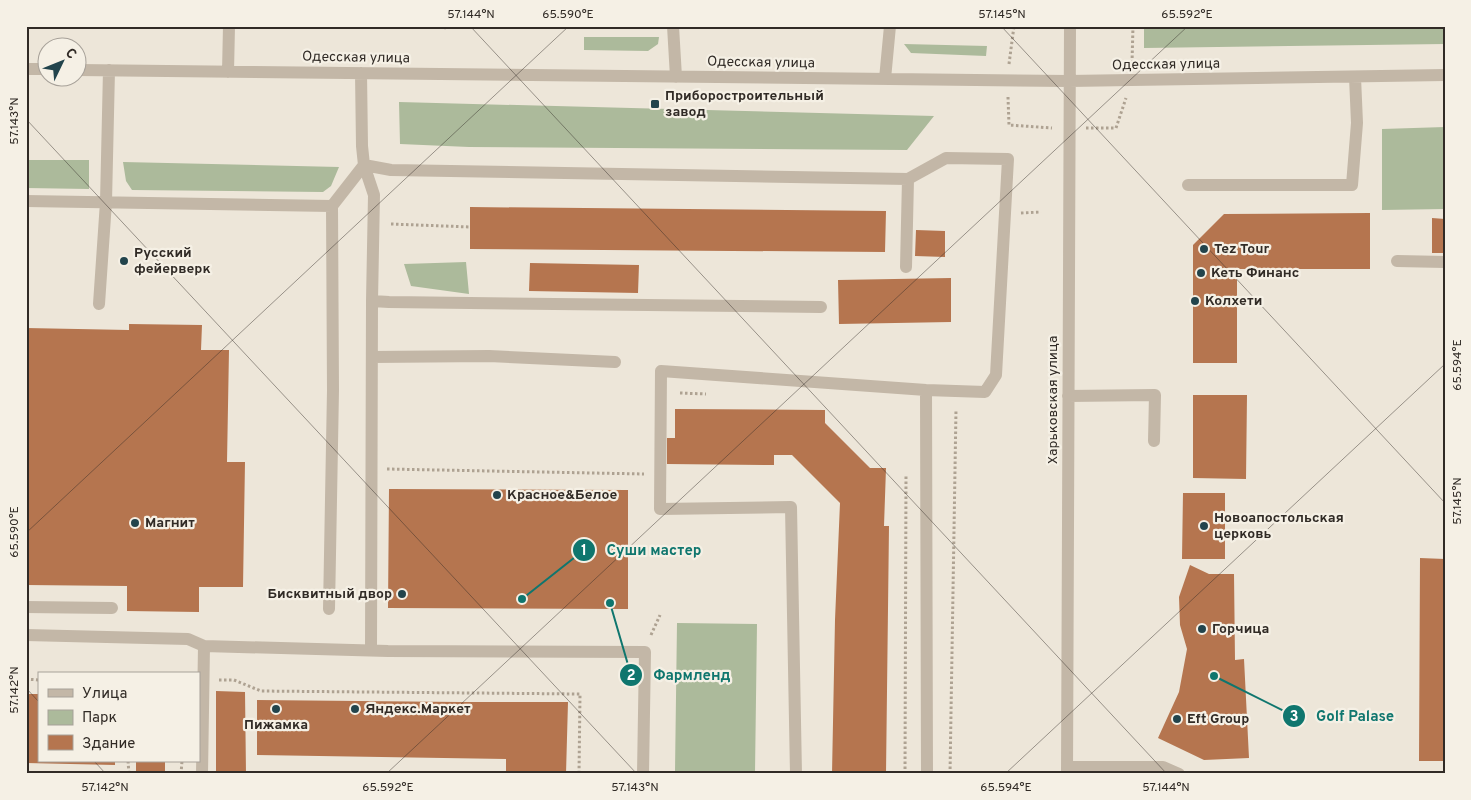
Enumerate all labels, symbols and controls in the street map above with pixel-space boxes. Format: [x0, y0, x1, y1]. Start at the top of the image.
text: 57.144°N [447, 7, 495, 23]
text: 65.590°E [542, 7, 594, 23]
text: 57.145°N [978, 7, 1026, 23]
text: 65.592°E [1161, 7, 1213, 23]
north arrow [38, 38, 88, 88]
text: С [61, 45, 80, 63]
street label: Одесская улица [302, 49, 410, 67]
street label: Одесская улица [707, 54, 815, 72]
street label: Одесская улица [1112, 56, 1220, 74]
place label: Приборостроительный завод [665, 88, 824, 121]
text: 57.143°N [7, 97, 23, 145]
marker: Приборостроительный завод [649, 98, 661, 110]
place label: Tez Tour [1214, 241, 1269, 258]
marker: Tez Tour [1198, 243, 1210, 255]
place label: Русский фейерверк [134, 245, 211, 278]
marker: Русский фейерверк [118, 255, 130, 267]
place label: Кеть Финанс [1211, 265, 1299, 282]
marker: Кеть Финанс [1195, 267, 1207, 279]
place label: Колхети [1205, 293, 1262, 310]
marker: Колхети [1189, 295, 1201, 307]
street label: Харьковская улица [1045, 336, 1062, 464]
text: 65.594°E [1450, 339, 1466, 391]
text: 57.145°N [1450, 477, 1466, 525]
place label: Красное&Белое [507, 487, 618, 504]
marker: Красное&Белое [491, 489, 503, 501]
text: 65.590°E [7, 506, 23, 558]
place label: Новоапостольская церковь [1214, 510, 1344, 543]
place label: Магнит [145, 515, 195, 532]
marker: Магнит [129, 517, 141, 529]
marker: Новоапостольская церковь [1198, 520, 1210, 532]
callout: Суши мастер [571, 535, 711, 565]
text: 1 [581, 542, 587, 561]
text: Суши мастер [607, 542, 701, 561]
place label: Бисквитный двор [268, 586, 392, 603]
marker: Бисквитный двор [396, 588, 408, 600]
place label: Горчица [1212, 621, 1269, 638]
marker: Горчица [1196, 623, 1208, 635]
callout: Фармленд [619, 660, 741, 690]
text: 57.142°N [7, 666, 23, 714]
text: 2 [626, 667, 636, 686]
text: Фармленд [653, 667, 731, 686]
legend [38, 672, 200, 762]
text: Улица [82, 685, 127, 704]
place label: Яндекс.Маркет [365, 701, 471, 718]
callout: Golf Palase [1281, 701, 1405, 731]
marker: Пижамка [270, 703, 282, 715]
marker: Яндекс.Маркет [349, 703, 361, 715]
text: 3 [1290, 708, 1299, 727]
text: Golf Palase [1316, 708, 1394, 727]
text: Парк [82, 709, 117, 728]
place label: Eft Group [1187, 711, 1249, 728]
marker: Eft Group [1171, 713, 1183, 725]
place label: Пижамка [244, 717, 308, 734]
text: Здание [82, 735, 135, 754]
text: 57.142°N [81, 780, 129, 796]
text: 65.592°E [362, 780, 414, 796]
text: 57.143°N [611, 780, 659, 796]
text: 65.594°E [980, 780, 1032, 796]
text: 57.144°N [1142, 780, 1190, 796]

